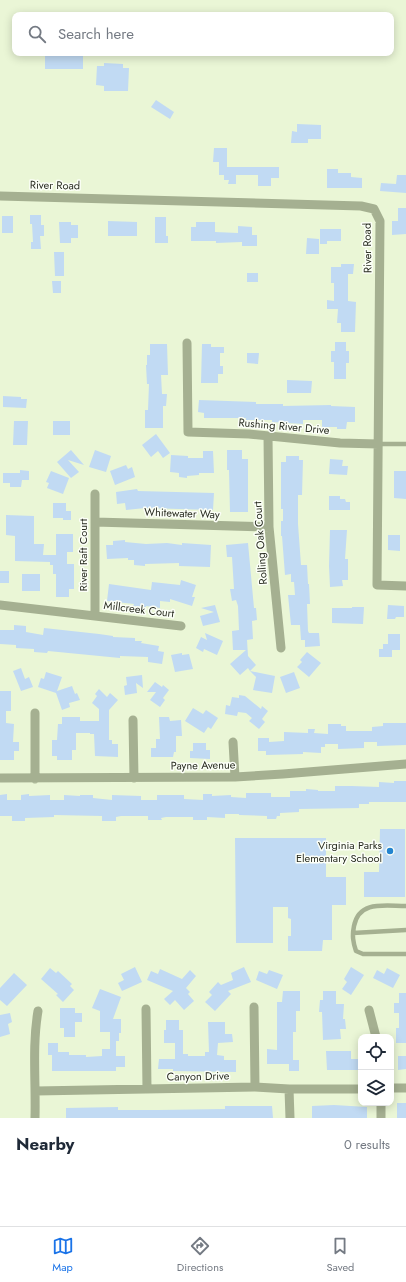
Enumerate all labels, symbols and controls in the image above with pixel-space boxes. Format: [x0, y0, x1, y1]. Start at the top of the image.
search box [12, 12, 394, 56]
icon: search [26, 23, 48, 45]
text: Search here [58, 23, 134, 45]
street label: River Road [30, 177, 80, 193]
street label: River Road [359, 223, 375, 273]
street label: Rushing River Drive [238, 414, 330, 438]
street label: Rolling Oak Court [249, 501, 271, 585]
street label: Whitewater Way [144, 504, 220, 522]
street label: River Raft Court [75, 518, 91, 591]
street label: Millcreek Court [103, 597, 176, 621]
street label: Payne Avenue [170, 756, 236, 774]
place label: Virginia Parks Elementary School [296, 837, 383, 866]
marker: Virginia Parks Elementary School [385, 846, 395, 856]
map controls [358, 1034, 394, 1106]
button: locate [358, 1034, 394, 1070]
street label: Canyon Drive [166, 1067, 230, 1085]
button: layers [358, 1070, 394, 1106]
text: Nearby [16, 1132, 74, 1156]
text: 0 results [344, 1135, 390, 1154]
tab: Map [52, 1235, 74, 1275]
tab: Directions [177, 1235, 223, 1275]
tab: Saved [327, 1235, 354, 1275]

